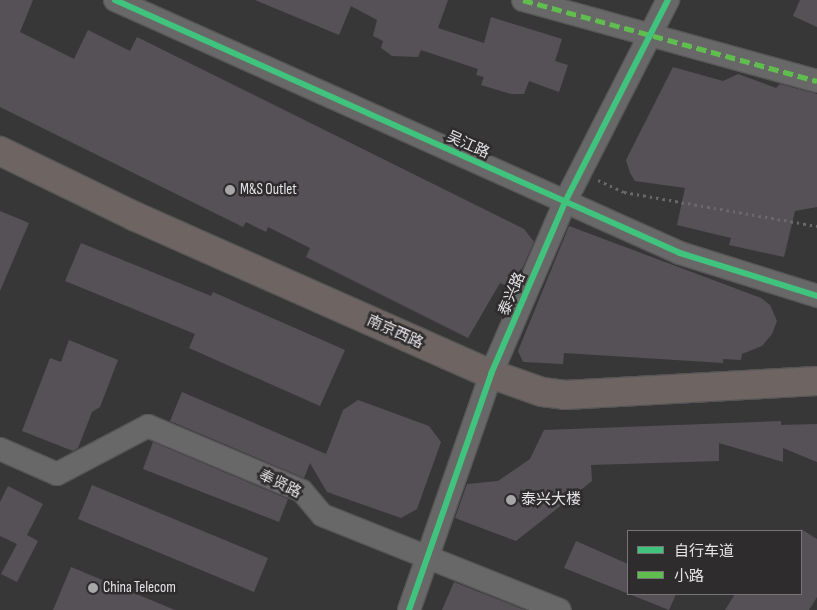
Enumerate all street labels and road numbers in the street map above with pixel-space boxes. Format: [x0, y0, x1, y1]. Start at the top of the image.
street label: 吴江路 [444, 128, 492, 162]
street label: 泰兴路 [495, 270, 529, 318]
street label: 南京西路 [364, 312, 426, 352]
street label: 奉贤路 [256, 466, 304, 502]

